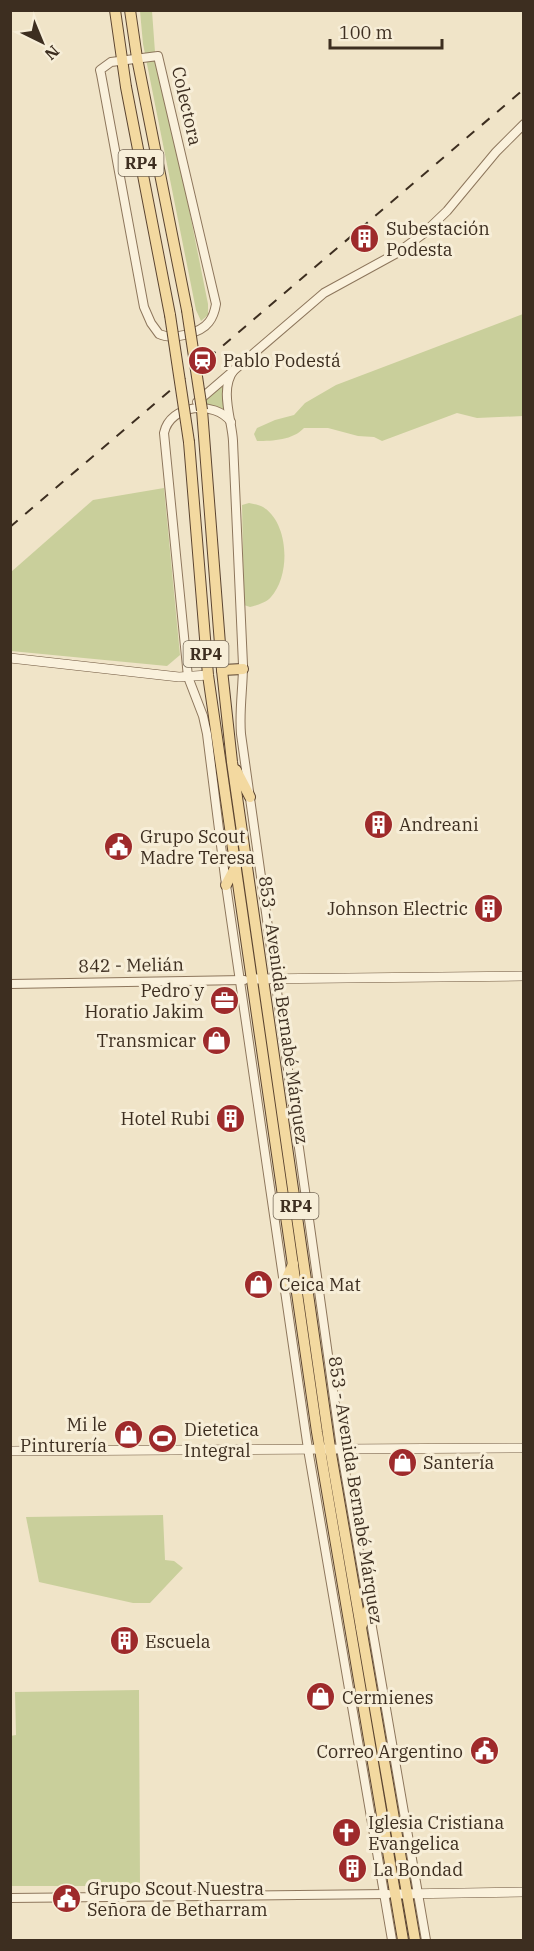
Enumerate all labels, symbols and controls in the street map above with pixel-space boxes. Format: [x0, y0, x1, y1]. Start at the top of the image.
north arrow [12, 12, 72, 72]
scale bar [330, 12, 442, 50]
text: 100 m [339, 21, 393, 44]
text: N [41, 41, 64, 65]
street label: Colectora [167, 64, 207, 148]
road number: RP4 [118, 150, 164, 176]
place label: Subestación Podesta [386, 217, 490, 261]
building icon: Subestación Podesta [349, 222, 381, 254]
station icon: Pablo Podestá [186, 344, 218, 376]
place label: Pablo Podestá [223, 349, 341, 372]
road number: RP4 [184, 641, 228, 667]
building icon: Andreani [362, 808, 394, 840]
place label: Andreani [399, 813, 479, 836]
place label: Grupo Scout Madre Teresa [140, 825, 255, 869]
public building icon: Grupo Scout Madre Teresa [103, 830, 135, 862]
street label: 853 - Avenida Bernabé Márquez [254, 874, 314, 1146]
building icon: Johnson Electric [473, 892, 505, 924]
place label: Johnson Electric [327, 897, 468, 920]
street label: 842 - Melián [78, 953, 184, 977]
place label: Pedro y Horatio Jakim [84, 979, 204, 1023]
office icon: Pedro y Horatio Jakim [209, 984, 241, 1016]
shop icon: Transmicar [201, 1024, 233, 1056]
place label: Transmicar [97, 1029, 196, 1052]
building icon: Hotel Rubi [215, 1102, 247, 1134]
place label: Hotel Rubi [121, 1107, 210, 1130]
road number: RP4 [274, 1193, 318, 1219]
shop icon: Ceica Mat [242, 1268, 274, 1300]
place label: Ceica Mat [279, 1273, 361, 1296]
street label: 853 - Avenida Bernabé Márquez [323, 1355, 389, 1625]
place label: Mi le Pinturería [20, 1413, 107, 1457]
shop icon: Mi le Pinturería [112, 1418, 144, 1450]
place label: Dietetica Integral [184, 1418, 259, 1462]
sports icon: Dietetica Integral [147, 1423, 179, 1455]
shop icon: Santería [386, 1446, 418, 1478]
place label: Santería [423, 1451, 495, 1474]
building icon: Escuela [108, 1625, 140, 1657]
place label: Escuela [145, 1630, 211, 1653]
shop icon: Cermienes [305, 1681, 337, 1713]
place label: Cermienes [342, 1686, 434, 1709]
public building icon: Correo Argentino [468, 1735, 500, 1767]
place label: Correo Argentino [317, 1740, 463, 1763]
place label: Iglesia Cristiana Evangelica [368, 1811, 505, 1855]
church icon: Iglesia Cristiana Evangelica [331, 1816, 363, 1848]
building icon: La Bondad [336, 1853, 368, 1885]
place label: La Bondad [373, 1858, 463, 1881]
place label: Grupo Scout Nuestra Señora de Betharram [87, 1877, 268, 1921]
public building icon: Grupo Scout Nuestra Señora de Betharram [50, 1882, 82, 1914]

